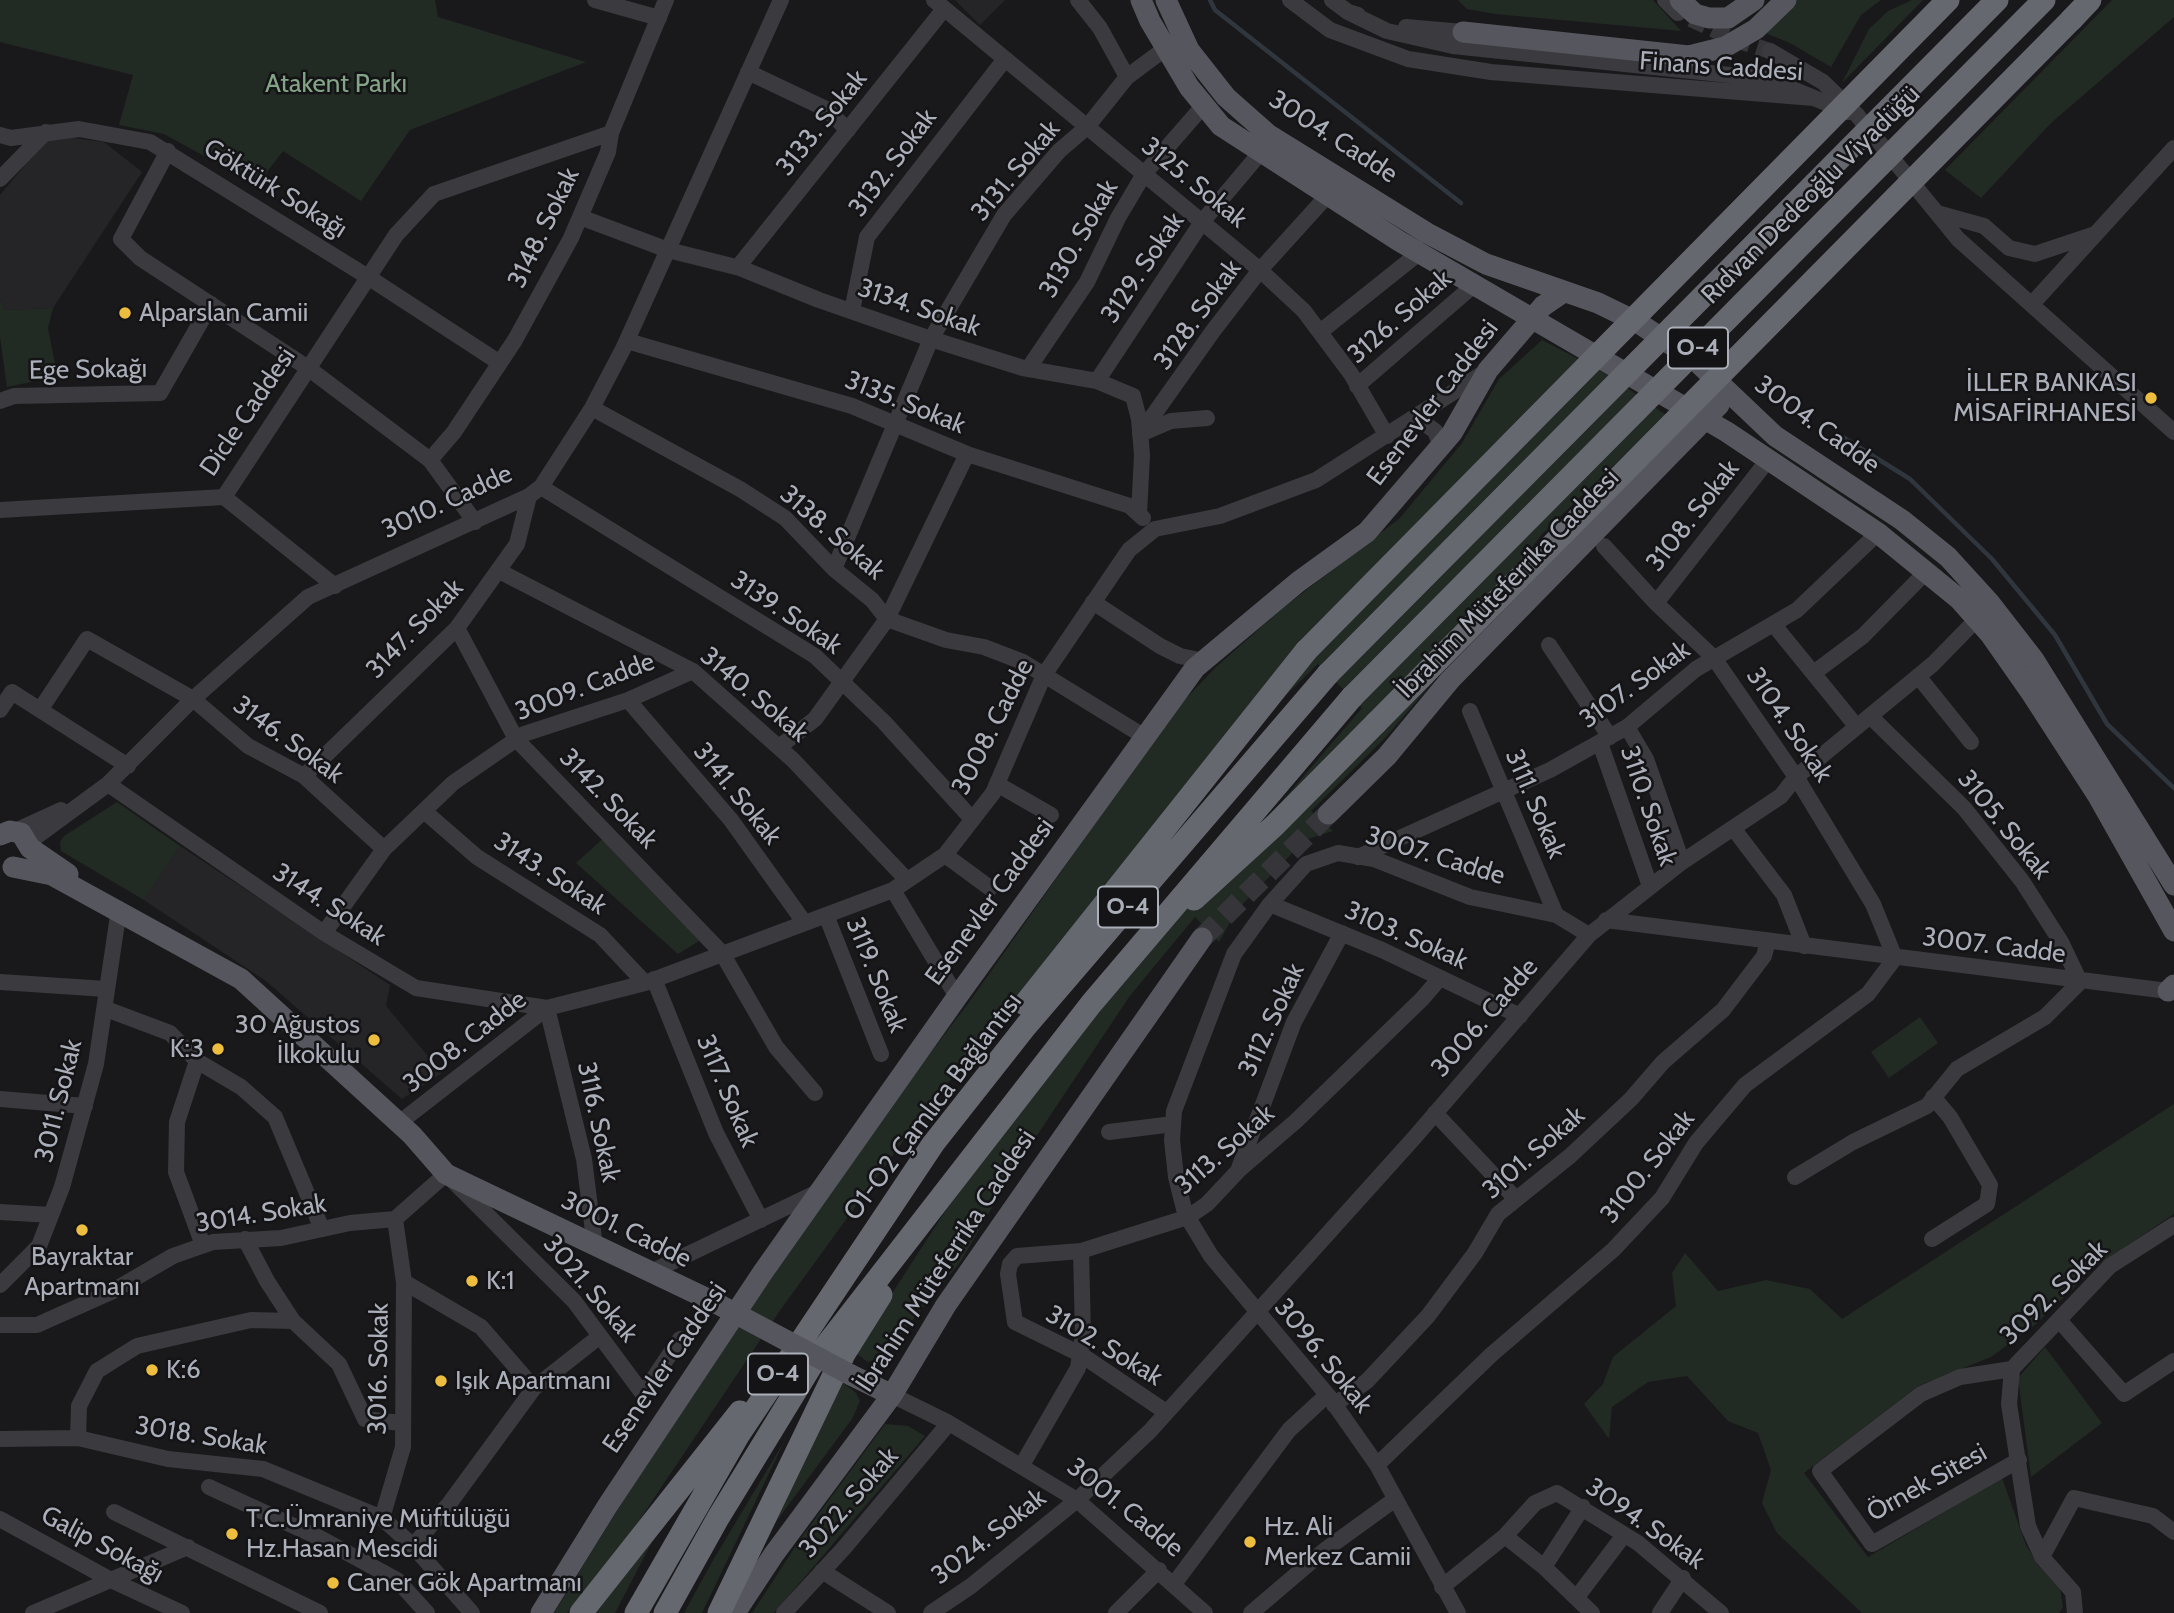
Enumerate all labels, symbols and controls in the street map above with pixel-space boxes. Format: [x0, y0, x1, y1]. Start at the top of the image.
street label: Finans Caddesi [1638, 46, 1804, 88]
street label: 3133. Sokak [770, 64, 874, 182]
park label: Atakent Parkı [265, 68, 407, 100]
street label: Rıdvan Dedeoğlu Viyadüğü [1695, 79, 1927, 311]
street label: 3004. Cadde [1263, 84, 1403, 190]
street label: 3132. Sokak [842, 103, 944, 223]
street label: 3131. Sokak [965, 114, 1067, 228]
street label: 3125. Sokak [1135, 131, 1253, 235]
street label: Göktürk Sokağı [197, 132, 353, 246]
street label: 3148. Sokak [502, 163, 586, 293]
street label: 3130. Sokak [1033, 175, 1125, 303]
street label: 3129. Sokak [1095, 207, 1191, 329]
street label: 3128. Sokak [1148, 254, 1248, 376]
street label: 3126. Sokak [1342, 263, 1458, 371]
street label: 3134. Sokak [854, 272, 984, 344]
place label: Alparslan Camii [139, 297, 308, 329]
marker: Alparslan Camii [117, 305, 133, 321]
street label: Esenevler Caddesi [1361, 314, 1505, 492]
road number: O-4 [1668, 328, 1728, 368]
street label: Dicle Caddesi [194, 342, 302, 482]
street label: Ege Sokağı [29, 353, 147, 387]
street label: 3135. Sokak [840, 365, 970, 441]
place label: İLLER BANKASI MİSAFİRHANESİ [1953, 367, 2137, 428]
street label: 3004. Cadde [1748, 369, 1886, 481]
marker: İLLER BANKASI MİSAFİRHANESİ [2143, 390, 2159, 406]
street label: 3108. Sokak [1640, 454, 1746, 578]
street label: 3010. Cadde [377, 458, 517, 546]
street label: İbrahim Müteferrika Caddesi [1390, 463, 1626, 705]
street label: 3138. Sokak [773, 479, 891, 587]
street label: 3139. Sokak [725, 565, 847, 661]
street label: 3147. Sokak [360, 573, 470, 685]
street label: 3107. Sokak [1574, 635, 1696, 735]
street label: 3140. Sokak [694, 641, 814, 749]
street label: 3009. Cadde [511, 646, 659, 728]
street label: 3008. Cadde [945, 654, 1041, 800]
street label: 3104. Sokak [1739, 662, 1839, 788]
street label: 3146. Sokak [227, 690, 349, 790]
street label: 3141. Sokak [686, 737, 788, 851]
street label: 3142. Sokak [552, 742, 664, 856]
street label: 3110. Sokak [1613, 742, 1683, 870]
street label: 3111. Sokak [1498, 745, 1572, 863]
street label: 3105. Sokak [1951, 764, 2057, 886]
street label: Esenevler Caddesi [919, 812, 1061, 992]
street label: 3007. Cadde [1362, 820, 1508, 892]
street label: 3143. Sokak [488, 826, 612, 922]
street label: 3144. Sokak [267, 857, 391, 953]
road number: O-4 [1098, 887, 1158, 928]
street label: 3103. Sokak [1340, 895, 1472, 977]
street label: 3119. Sokak [839, 913, 913, 1037]
street label: 3007. Cadde [1921, 922, 2067, 970]
street label: 3006. Cadde [1425, 952, 1545, 1084]
street label: 3112. Sokak [1232, 959, 1312, 1081]
street label: 3008. Cadde [397, 984, 533, 1100]
street label: O1-O2 Çamlıca Bağlantısı [837, 987, 1029, 1227]
place label: 30 Ağustos İlkokulu [235, 1009, 360, 1070]
street label: 3117. Sokak [689, 1030, 765, 1152]
marker: 30 Ağustos İlkokulu [366, 1032, 382, 1048]
place label: K:3 [170, 1033, 204, 1065]
street label: 3011. Sokak [29, 1036, 89, 1166]
marker: K:3 [210, 1041, 226, 1057]
street label: 3116. Sokak [570, 1059, 626, 1185]
street label: 3113. Sokak [1169, 1098, 1281, 1202]
street label: 3101. Sokak [1476, 1100, 1592, 1206]
street label: 3100. Sokak [1594, 1104, 1702, 1230]
street label: İbrahim Müteferrika Caddesi [849, 1124, 1043, 1398]
street label: 3001. Cadde [556, 1185, 696, 1275]
street label: 3014. Sokak [194, 1188, 328, 1240]
marker: Bayraktar Apartmanı [74, 1222, 90, 1238]
street label: 3021. Sokak [536, 1229, 644, 1349]
street label: 3092. Sokak [1994, 1234, 2114, 1352]
place label: Bayraktar Apartmanı [24, 1241, 140, 1302]
place label: K:1 [486, 1265, 515, 1297]
marker: K:1 [464, 1273, 480, 1289]
street label: Esenevler Caddesi [596, 1277, 734, 1459]
street label: 3096. Sokak [1267, 1293, 1379, 1419]
street label: 3102. Sokak [1040, 1299, 1168, 1393]
street label: 3016. Sokak [362, 1303, 396, 1435]
place label: K:6 [166, 1354, 201, 1386]
road number: O-4 [748, 1354, 808, 1394]
marker: K:6 [144, 1362, 160, 1378]
place label: Işık Apartmanı [455, 1365, 611, 1397]
marker: Işık Apartmanı [433, 1373, 449, 1389]
street label: 3018. Sokak [133, 1410, 269, 1462]
street label: Örnek Sitesi [1862, 1437, 1992, 1529]
street label: 3022. Sokak [793, 1442, 905, 1564]
street label: 3001. Cadde [1060, 1452, 1190, 1564]
street label: 3094. Sokak [1580, 1472, 1710, 1576]
street label: 3024. Sokak [925, 1483, 1053, 1591]
street label: Galip Sokağı [36, 1500, 168, 1590]
place label: T.C.Ümraniye Müftülüğü Hz.Hasan Mescidi [246, 1503, 510, 1564]
place label: Hz. Ali Merkez Camii [1264, 1511, 1411, 1572]
marker: T.C.Ümraniye Müftülüğü Hz.Hasan Mescidi [224, 1526, 240, 1542]
marker: Hz. Ali Merkez Camii [1242, 1534, 1258, 1550]
place label: Caner Gök Apartmanı [347, 1567, 582, 1599]
marker: Caner Gök Apartmanı [325, 1575, 341, 1591]

